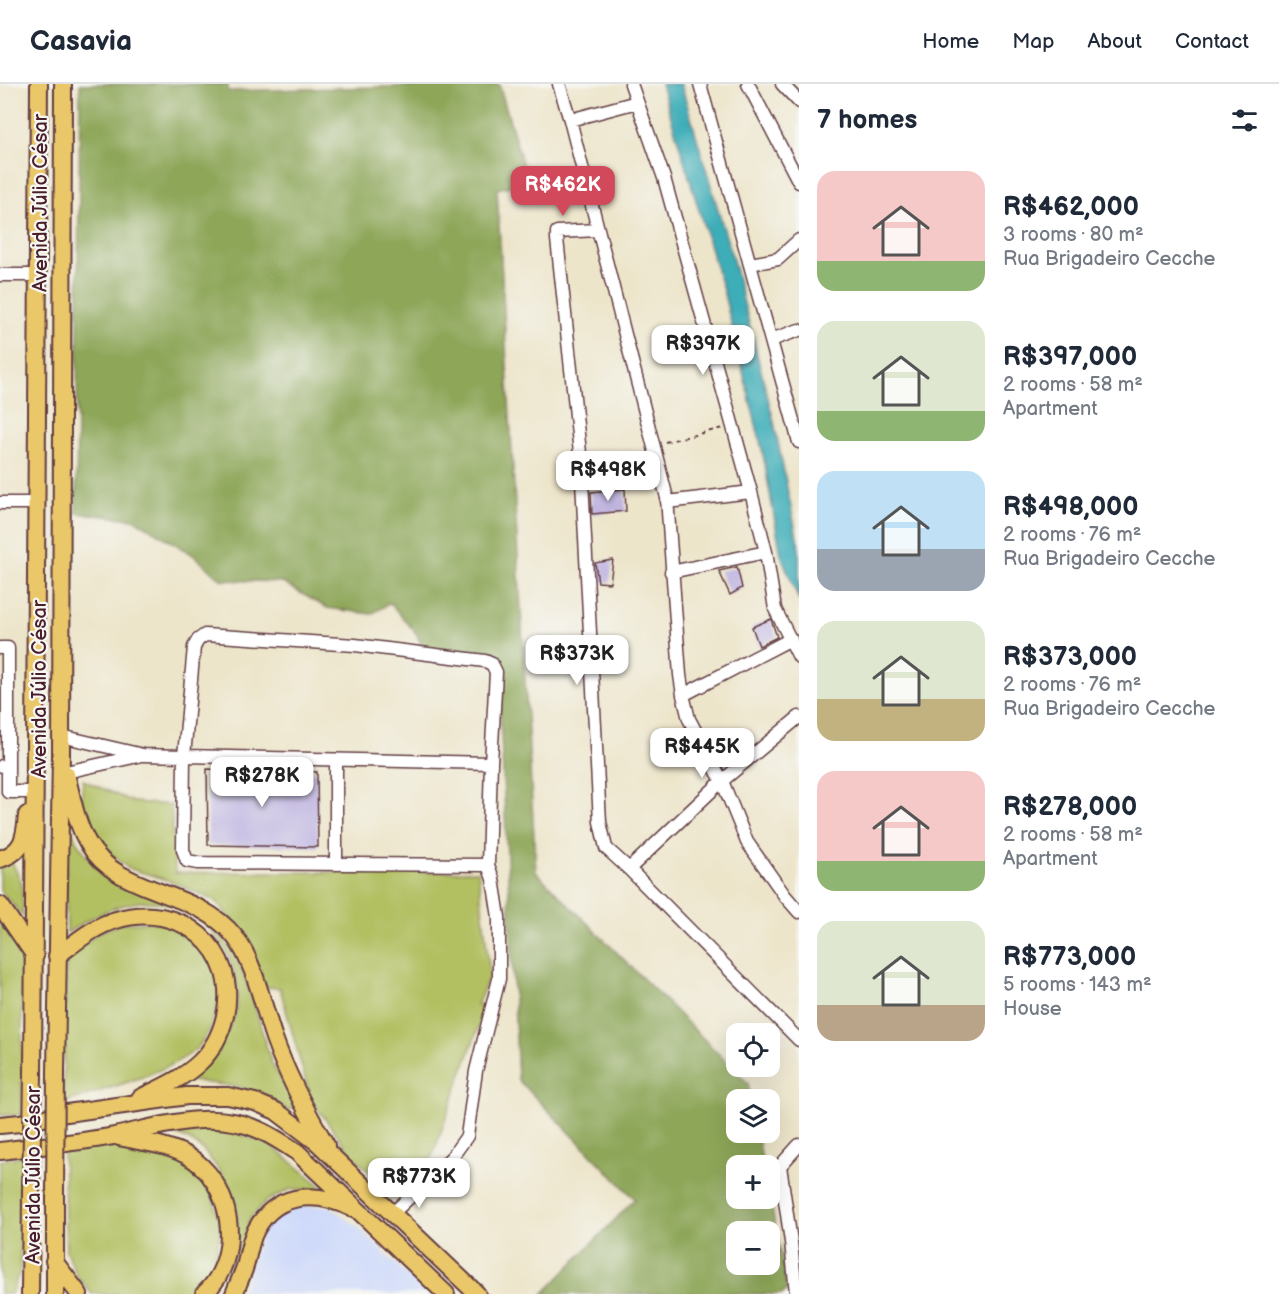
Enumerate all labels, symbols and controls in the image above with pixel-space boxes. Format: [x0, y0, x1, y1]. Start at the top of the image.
text: Casavia [30, 25, 132, 58]
text: Home [922, 29, 979, 54]
text: Map [1012, 29, 1054, 54]
text: About [1087, 29, 1142, 54]
text: Contact [1175, 29, 1249, 54]
icon: filters [1228, 104, 1261, 137]
text: 7 homes [817, 105, 917, 136]
street label: Avenida Júlio César [29, 113, 53, 292]
pin: R$462K [514, 166, 612, 217]
text: R$462K [525, 173, 601, 197]
text: R$462,000 [1003, 192, 1139, 223]
icon: home [865, 195, 937, 267]
text: 3 rooms · 80 m² [1003, 223, 1144, 247]
text: Rua Brigadeiro Cecche [1003, 247, 1215, 271]
pin: R$397K [654, 325, 752, 376]
text: R$397K [666, 332, 740, 356]
text: R$397,000 [1003, 342, 1137, 373]
icon: home [865, 345, 937, 417]
text: 2 rooms · 58 m² [1003, 373, 1143, 397]
text: Apartment [1003, 397, 1098, 421]
pin: R$498K [559, 451, 657, 502]
text: R$498K [570, 458, 646, 482]
text: R$498,000 [1003, 492, 1139, 523]
icon: home [865, 495, 937, 567]
text: 2 rooms · 76 m² [1003, 523, 1141, 547]
text: Rua Brigadeiro Cecche [1003, 547, 1215, 571]
street label: Avenida Júlio César [28, 599, 52, 778]
pin: R$373K [528, 635, 626, 686]
text: R$373K [540, 642, 614, 666]
text: R$373,000 [1003, 642, 1137, 673]
icon: home [865, 645, 937, 717]
text: 2 rooms · 76 m² [1003, 673, 1141, 697]
text: Rua Brigadeiro Cecche [1003, 697, 1215, 721]
pin: R$445K [653, 728, 751, 779]
text: R$445K [664, 735, 740, 759]
pin: R$278K [213, 757, 311, 808]
text: R$278K [225, 764, 300, 788]
text: R$278,000 [1003, 792, 1137, 823]
icon: home [865, 795, 937, 867]
text: 2 rooms · 58 m² [1003, 823, 1143, 847]
text: Apartment [1003, 847, 1098, 871]
text: R$773,000 [1003, 942, 1136, 973]
icon: home [865, 945, 937, 1017]
text: 5 rooms · 143 m² [1003, 973, 1152, 997]
text: House [1003, 997, 1062, 1021]
map controls [726, 1023, 780, 1275]
button: locate [726, 1023, 780, 1077]
street label: Avenida Júlio César [22, 1085, 46, 1264]
button: layers [726, 1089, 780, 1143]
button: + [726, 1155, 780, 1209]
pin: R$773K [370, 1158, 468, 1209]
text: R$773K [382, 1165, 456, 1189]
button: − [726, 1221, 780, 1275]

